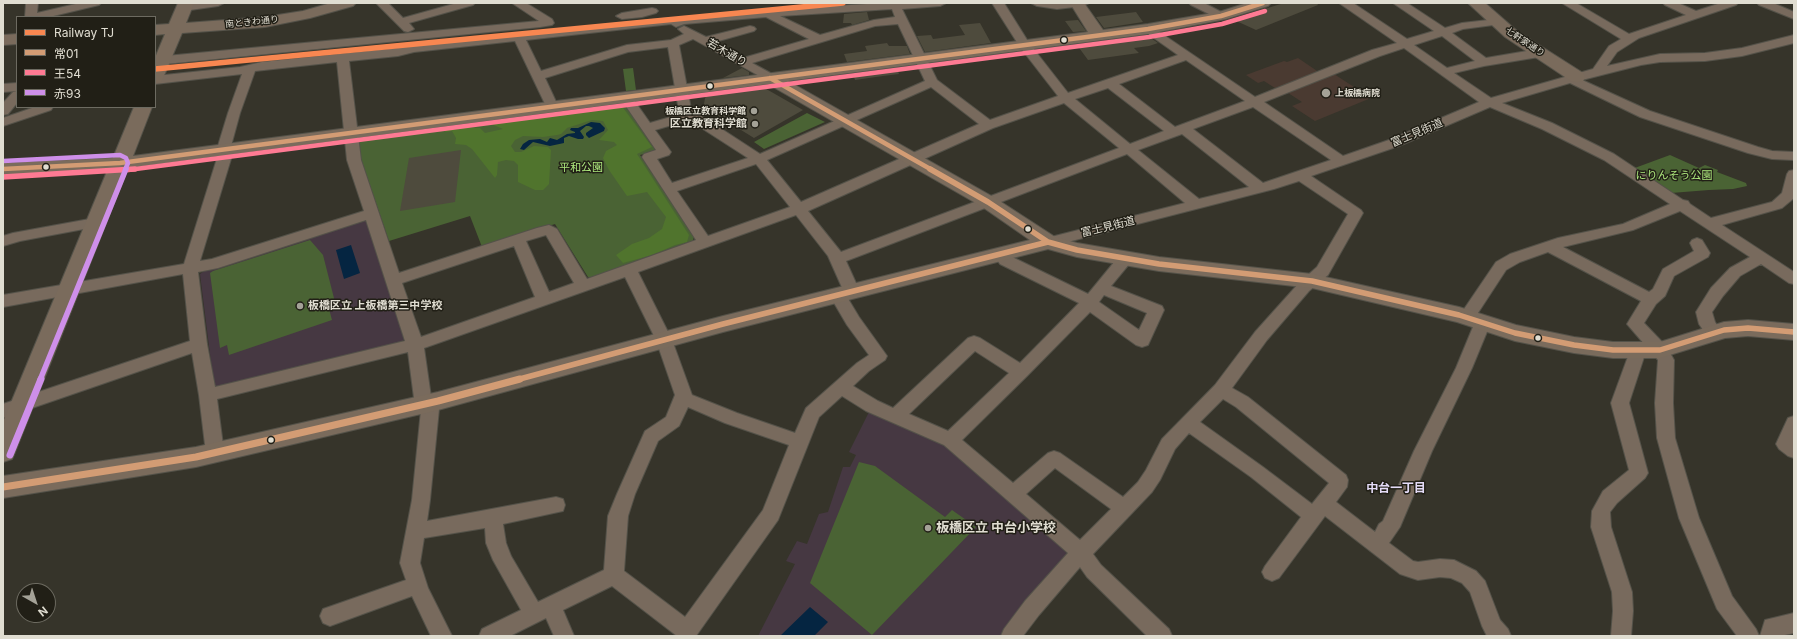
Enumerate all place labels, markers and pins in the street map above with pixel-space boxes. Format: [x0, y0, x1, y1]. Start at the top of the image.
unlabelled marker [1059, 35, 1069, 45]
unlabelled marker [705, 81, 715, 91]
marker: 上板橋病院 [1320, 87, 1332, 99]
place label: 上板橋病院 [1335, 88, 1380, 98]
place label: 板橋区立教育科学館 [665, 106, 746, 116]
marker: 板橋区立教育科学館 [749, 106, 759, 116]
place label: 区立教育科学館 [670, 117, 747, 131]
marker: 区立教育科学館 [750, 119, 760, 129]
unlabelled marker [41, 162, 51, 172]
unlabelled marker [1023, 224, 1033, 234]
place label: 板橋区立 上板橋第三中学校 [308, 299, 443, 313]
marker: 板橋区立 上板橋第三中学校 [295, 301, 305, 311]
unlabelled marker [1533, 333, 1543, 343]
unlabelled marker [266, 435, 276, 445]
place label: 板橋区立 中台小学校 [936, 520, 1056, 536]
marker: 板橋区立 中台小学校 [923, 523, 933, 533]

